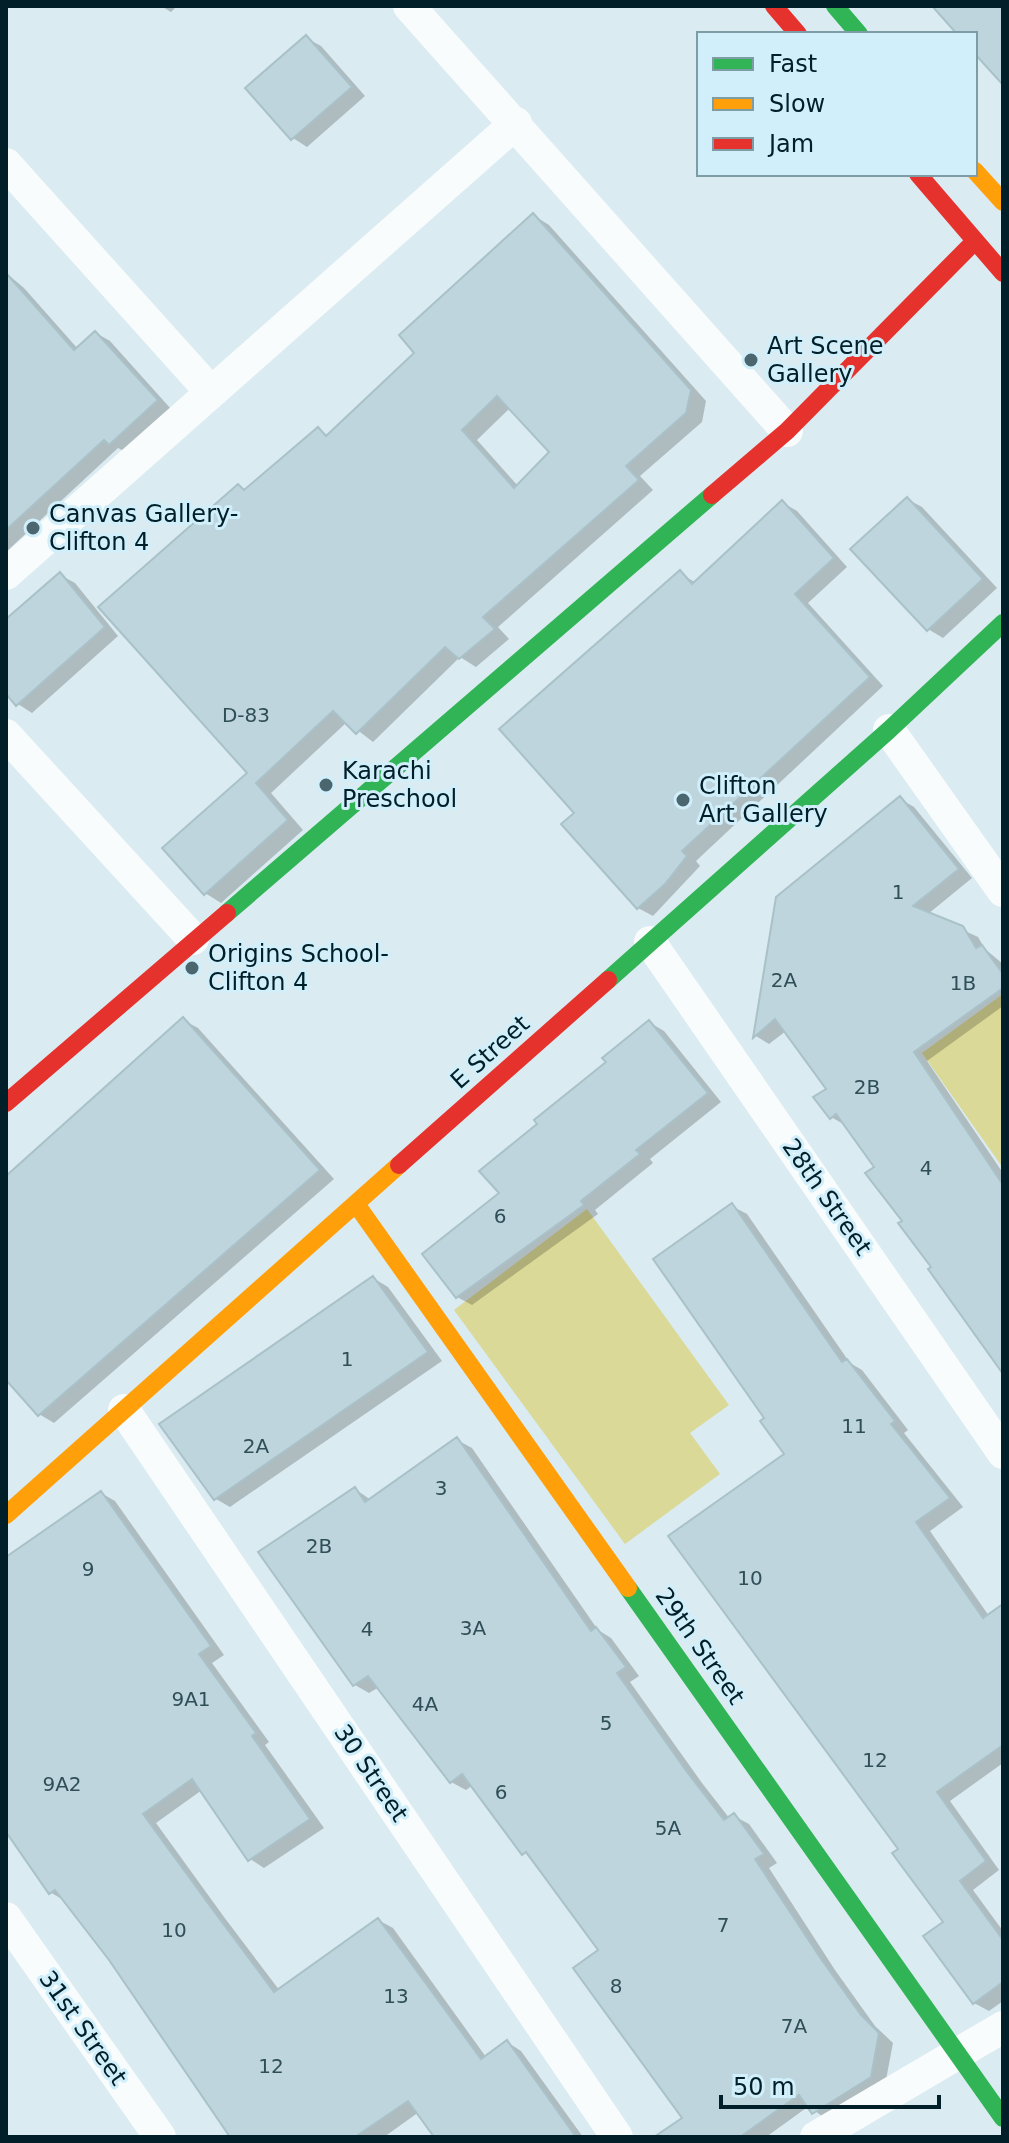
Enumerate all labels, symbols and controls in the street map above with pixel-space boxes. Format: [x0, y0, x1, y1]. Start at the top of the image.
legend [697, 32, 977, 176]
text: Fast [769, 50, 817, 78]
text: Slow [769, 90, 825, 118]
text: Jam [767, 130, 814, 158]
place label: Art Scene Gallery [767, 332, 884, 388]
marker: Art Scene Gallery [742, 351, 760, 369]
place label: Canvas Gallery- Clifton 4 [49, 500, 238, 556]
marker: Canvas Gallery- Clifton 4 [24, 519, 42, 537]
house number: D-83 [222, 703, 270, 727]
place label: Karachi Preschool [342, 757, 457, 813]
place label: Clifton Art Gallery [699, 772, 828, 828]
marker: Karachi Preschool [317, 776, 335, 794]
marker: Clifton Art Gallery [674, 791, 692, 809]
house number: 1 [892, 880, 904, 904]
place label: Origins School- Clifton 4 [208, 940, 389, 996]
marker: Origins School- Clifton 4 [183, 959, 201, 977]
house number: 2A [771, 968, 798, 992]
house number: 1B [950, 971, 976, 995]
street label: E Street [445, 1010, 535, 1094]
house number: 2B [854, 1075, 880, 1099]
street label: 28th Street [777, 1133, 877, 1261]
house number: 4 [920, 1156, 932, 1180]
house number: 6 [494, 1204, 506, 1228]
house number: 1 [341, 1347, 353, 1371]
house number: 11 [841, 1414, 867, 1438]
house number: 2A [243, 1434, 270, 1458]
house number: 3 [435, 1476, 447, 1500]
house number: 2B [306, 1534, 332, 1558]
house number: 9 [82, 1557, 94, 1581]
house number: 10 [737, 1566, 763, 1590]
street label: 29th Street [650, 1582, 750, 1710]
house number: 3A [460, 1616, 487, 1640]
house number: 4 [361, 1617, 373, 1641]
house number: 9A1 [171, 1687, 211, 1711]
house number: 4A [412, 1692, 439, 1716]
house number: 5 [600, 1711, 612, 1735]
street label: 30 Street [328, 1719, 414, 1827]
house number: 12 [862, 1748, 888, 1772]
house number: 9A2 [42, 1772, 82, 1796]
house number: 6 [495, 1780, 507, 1804]
house number: 5A [655, 1816, 682, 1840]
house number: 7 [717, 1913, 729, 1937]
house number: 10 [161, 1918, 187, 1942]
street label: 31st Street [33, 1965, 133, 2091]
house number: 8 [610, 1974, 622, 1998]
house number: 13 [383, 1984, 409, 2008]
house number: 7A [781, 2014, 808, 2038]
house number: 12 [258, 2054, 284, 2078]
scale bar [721, 2059, 939, 2109]
text: 50 m [733, 2073, 795, 2101]

